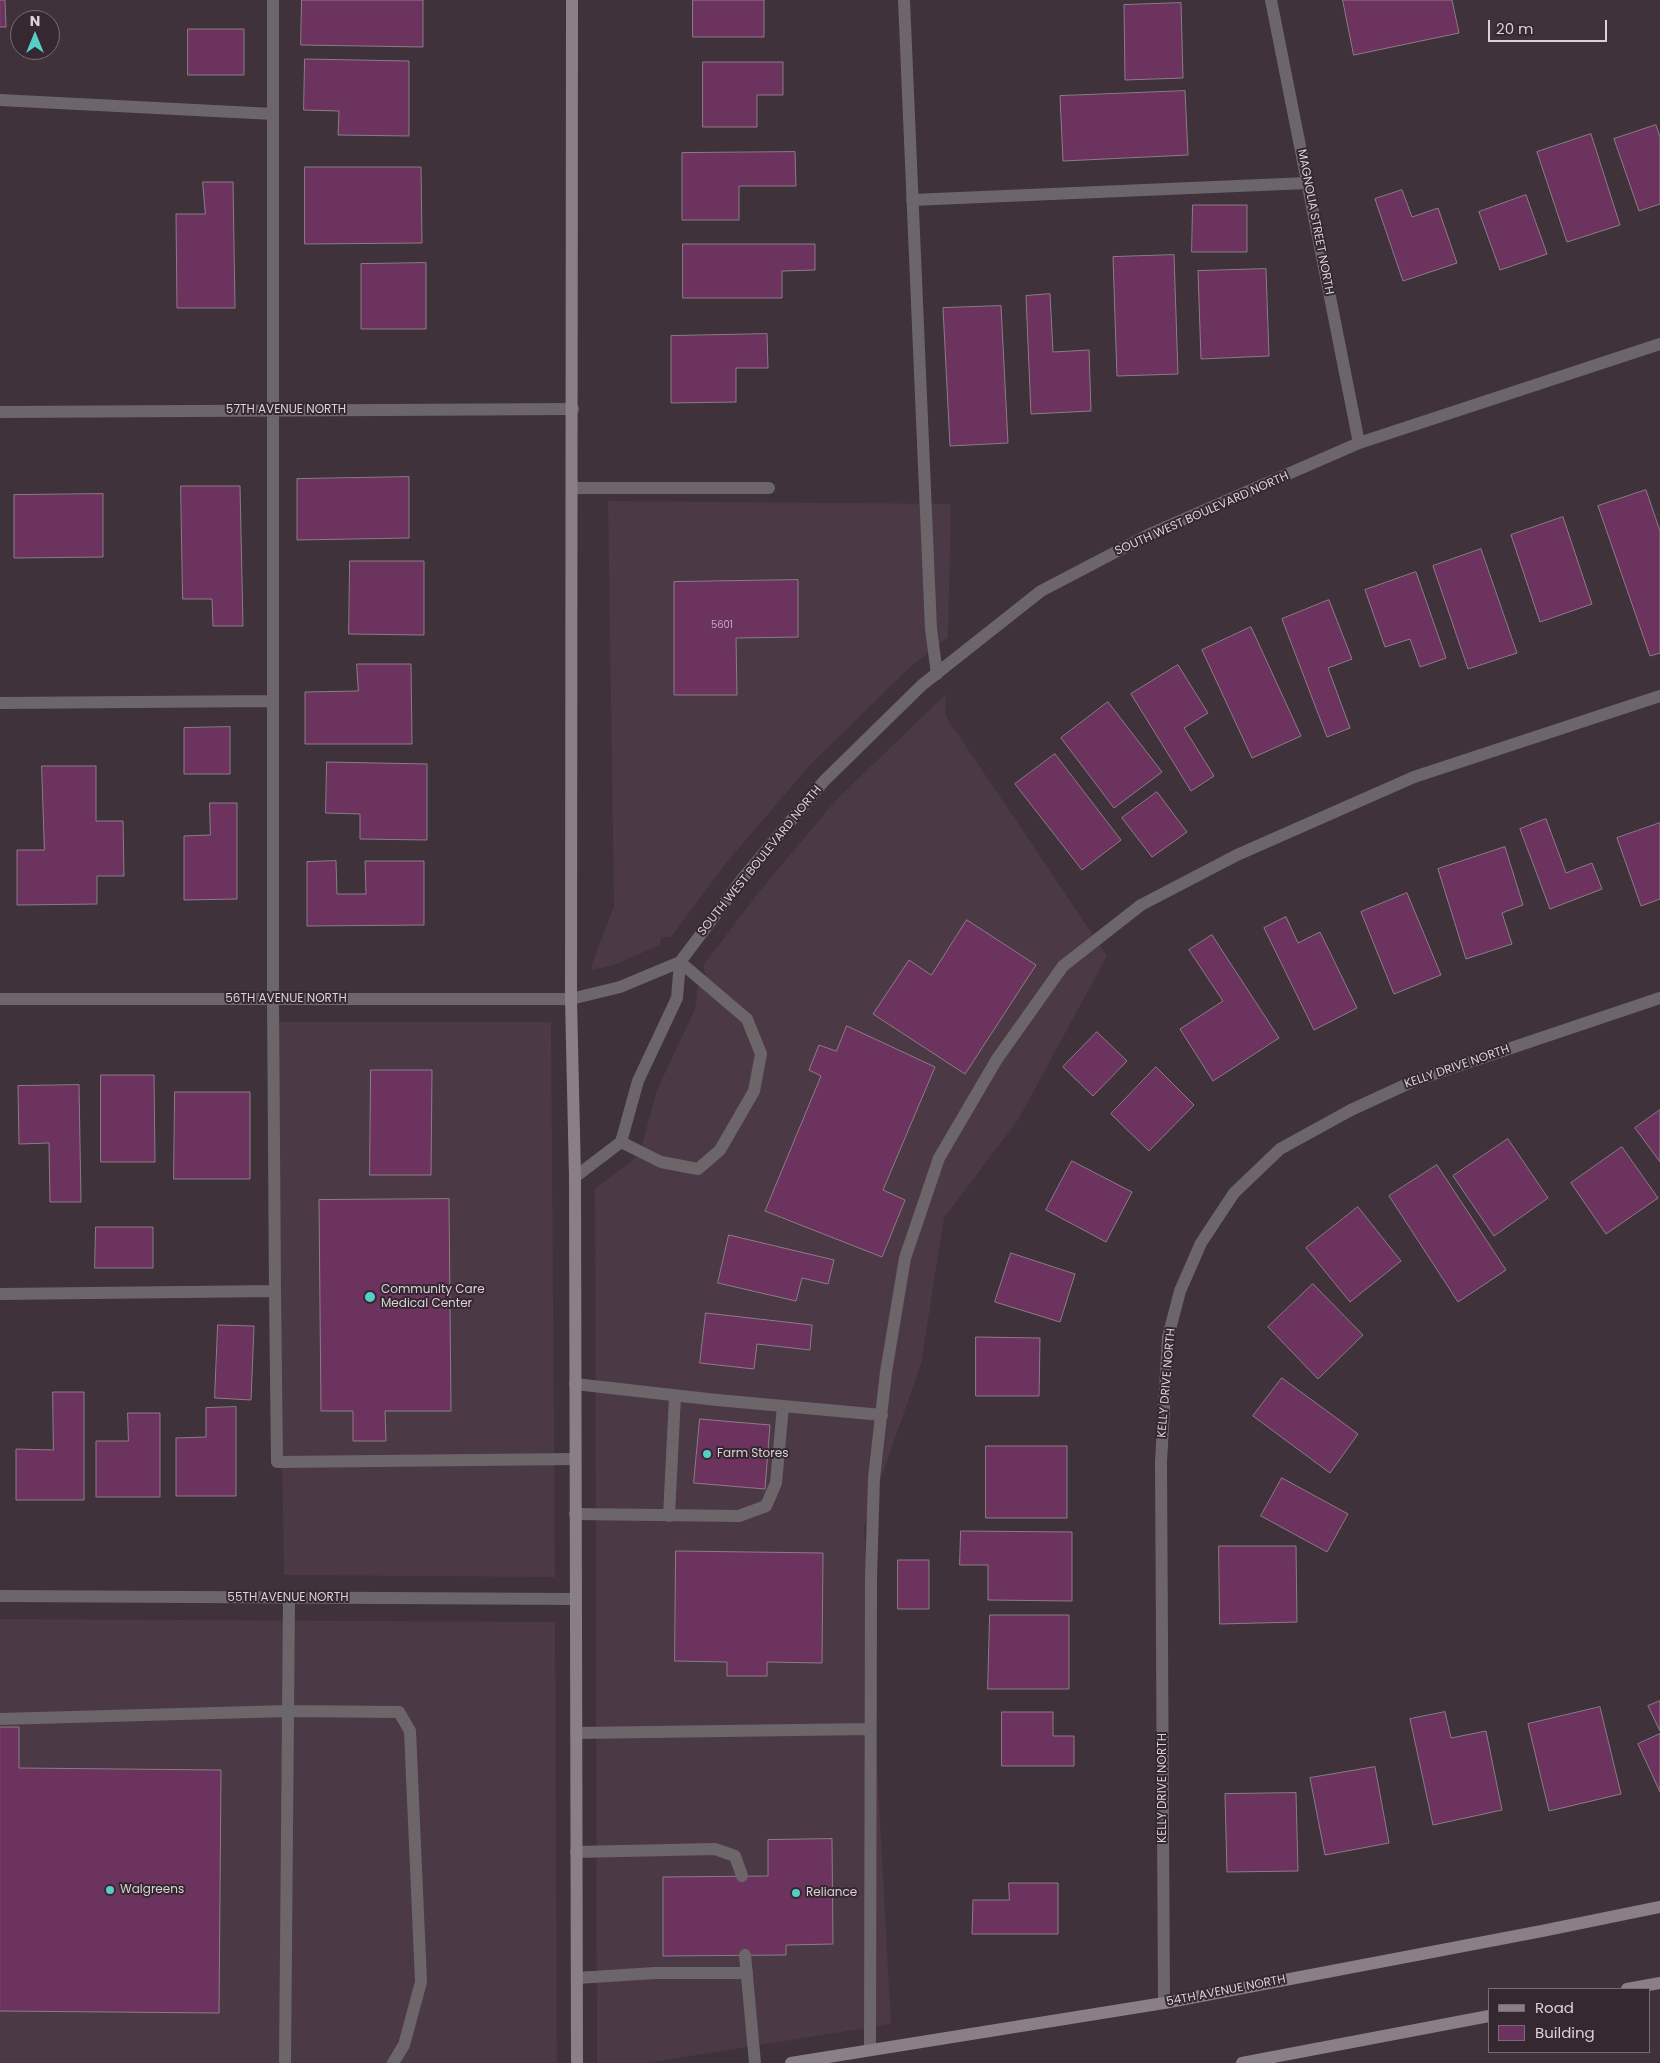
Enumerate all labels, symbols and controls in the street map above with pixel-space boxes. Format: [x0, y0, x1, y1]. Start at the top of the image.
north arrow [10, 10, 60, 60]
scale bar [1490, 10, 1609, 42]
text: N [30, 11, 40, 31]
text: 20 m [1496, 18, 1534, 39]
street label: MAGNOLIA STREET NORTH [1294, 148, 1336, 296]
street label: 57TH AVENUE NORTH [226, 403, 346, 417]
street label: SOUTH WEST BOULEVARD NORTH [1113, 469, 1291, 559]
house number: 5601 [711, 619, 733, 631]
street label: SOUTH WEST BOULEVARD NORTH [695, 783, 825, 939]
street label: 56TH AVENUE NORTH [225, 992, 347, 1006]
street label: KELLY DRIVE NORTH [1403, 1042, 1511, 1092]
place label: Community Care Medical Center [381, 1283, 485, 1311]
marker: Community Care Medical Center [363, 1290, 377, 1304]
street label: KELLY DRIVE NORTH [1155, 1328, 1179, 1438]
place label: Farm Stores [717, 1447, 788, 1461]
marker: Farm Stores [701, 1448, 713, 1460]
street label: 55TH AVENUE NORTH [227, 1591, 349, 1605]
street label: KELLY DRIVE NORTH [1156, 1733, 1170, 1843]
place label: Walgreens [120, 1883, 184, 1897]
marker: Walgreens [104, 1884, 116, 1896]
place label: Reliance [806, 1886, 857, 1900]
marker: Reliance [790, 1887, 802, 1899]
street label: 54TH AVENUE NORTH [1165, 1972, 1287, 2010]
legend [1488, 1988, 1650, 2053]
text: Road [1535, 1997, 1574, 2018]
text: Building [1535, 2022, 1595, 2043]

